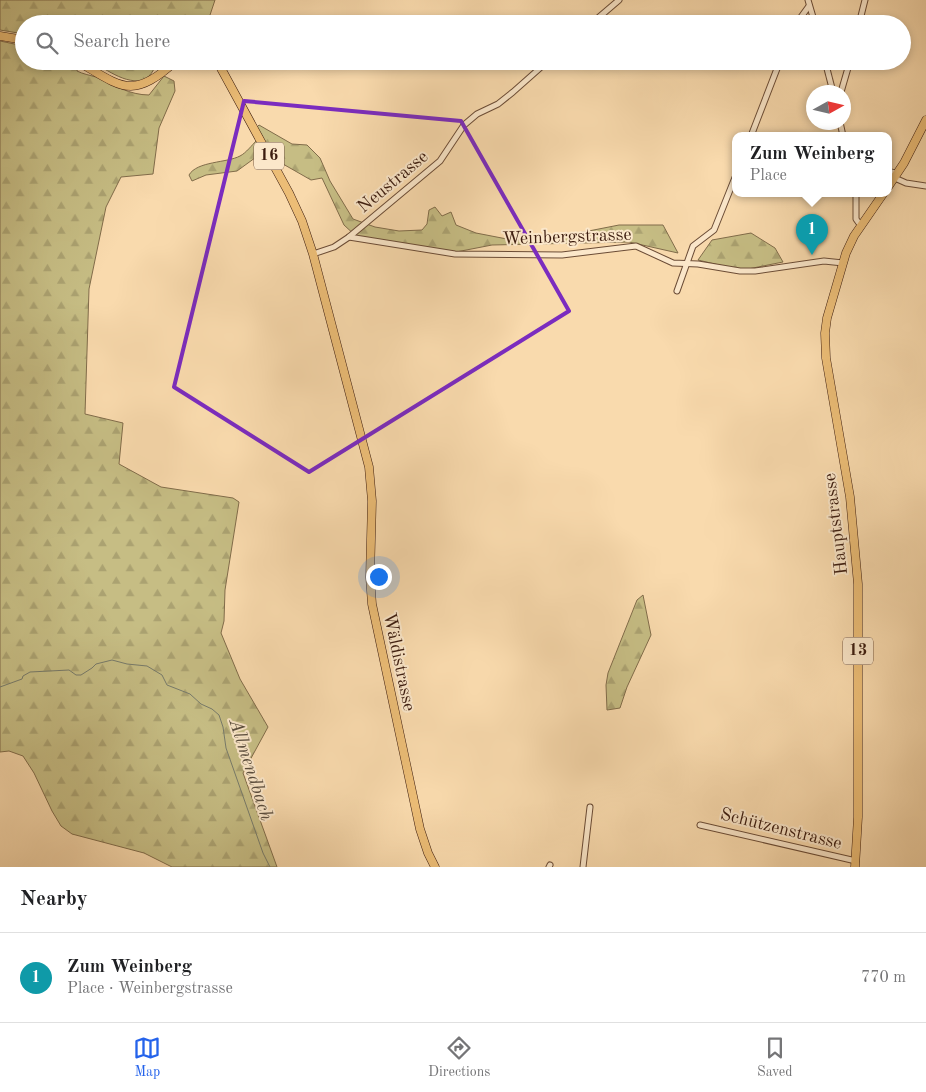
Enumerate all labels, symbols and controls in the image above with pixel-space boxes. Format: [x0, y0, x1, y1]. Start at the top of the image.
search box [15, 15, 911, 70]
icon: search [33, 29, 61, 57]
text: Search here [73, 33, 170, 52]
north arrow [806, 85, 851, 130]
popup [732, 132, 892, 197]
road number: 16 [254, 142, 284, 170]
text: Zum Weinberg [750, 145, 874, 164]
street label: Neustrasse [354, 147, 432, 217]
text: Place [750, 168, 787, 184]
pin: 1 [796, 214, 828, 255]
street label: Weinbergstrasse [502, 226, 632, 248]
street label: Hauptstrasse [821, 472, 851, 576]
your location [366, 564, 392, 590]
street label: Wäldistrasse [380, 611, 418, 713]
road number: 13 [843, 637, 873, 664]
water label: Allmendbach [224, 716, 275, 824]
street label: Schützenstrasse [718, 805, 844, 853]
text: Nearby [20, 889, 88, 910]
text: Zum Weinberg [67, 958, 192, 977]
text: 1 [31, 970, 41, 986]
text: 770 m [861, 970, 906, 986]
text: Place · Weinbergstrasse [67, 981, 233, 997]
tab: Map [133, 1034, 161, 1081]
tab: Directions [428, 1034, 490, 1081]
tab: Saved [757, 1034, 793, 1081]

